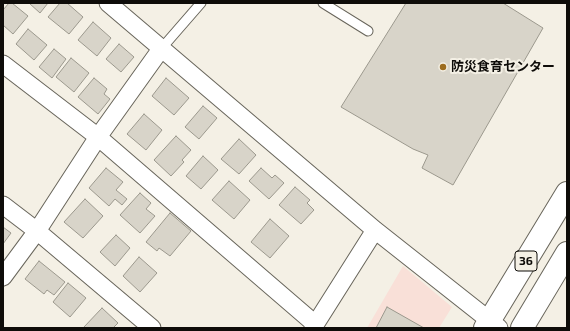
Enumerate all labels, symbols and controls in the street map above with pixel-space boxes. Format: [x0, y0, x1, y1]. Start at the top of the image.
place label: 防災食育センター [451, 59, 555, 75]
marker: 防災食育センター [438, 62, 448, 72]
road number: 36 [515, 251, 537, 271]

